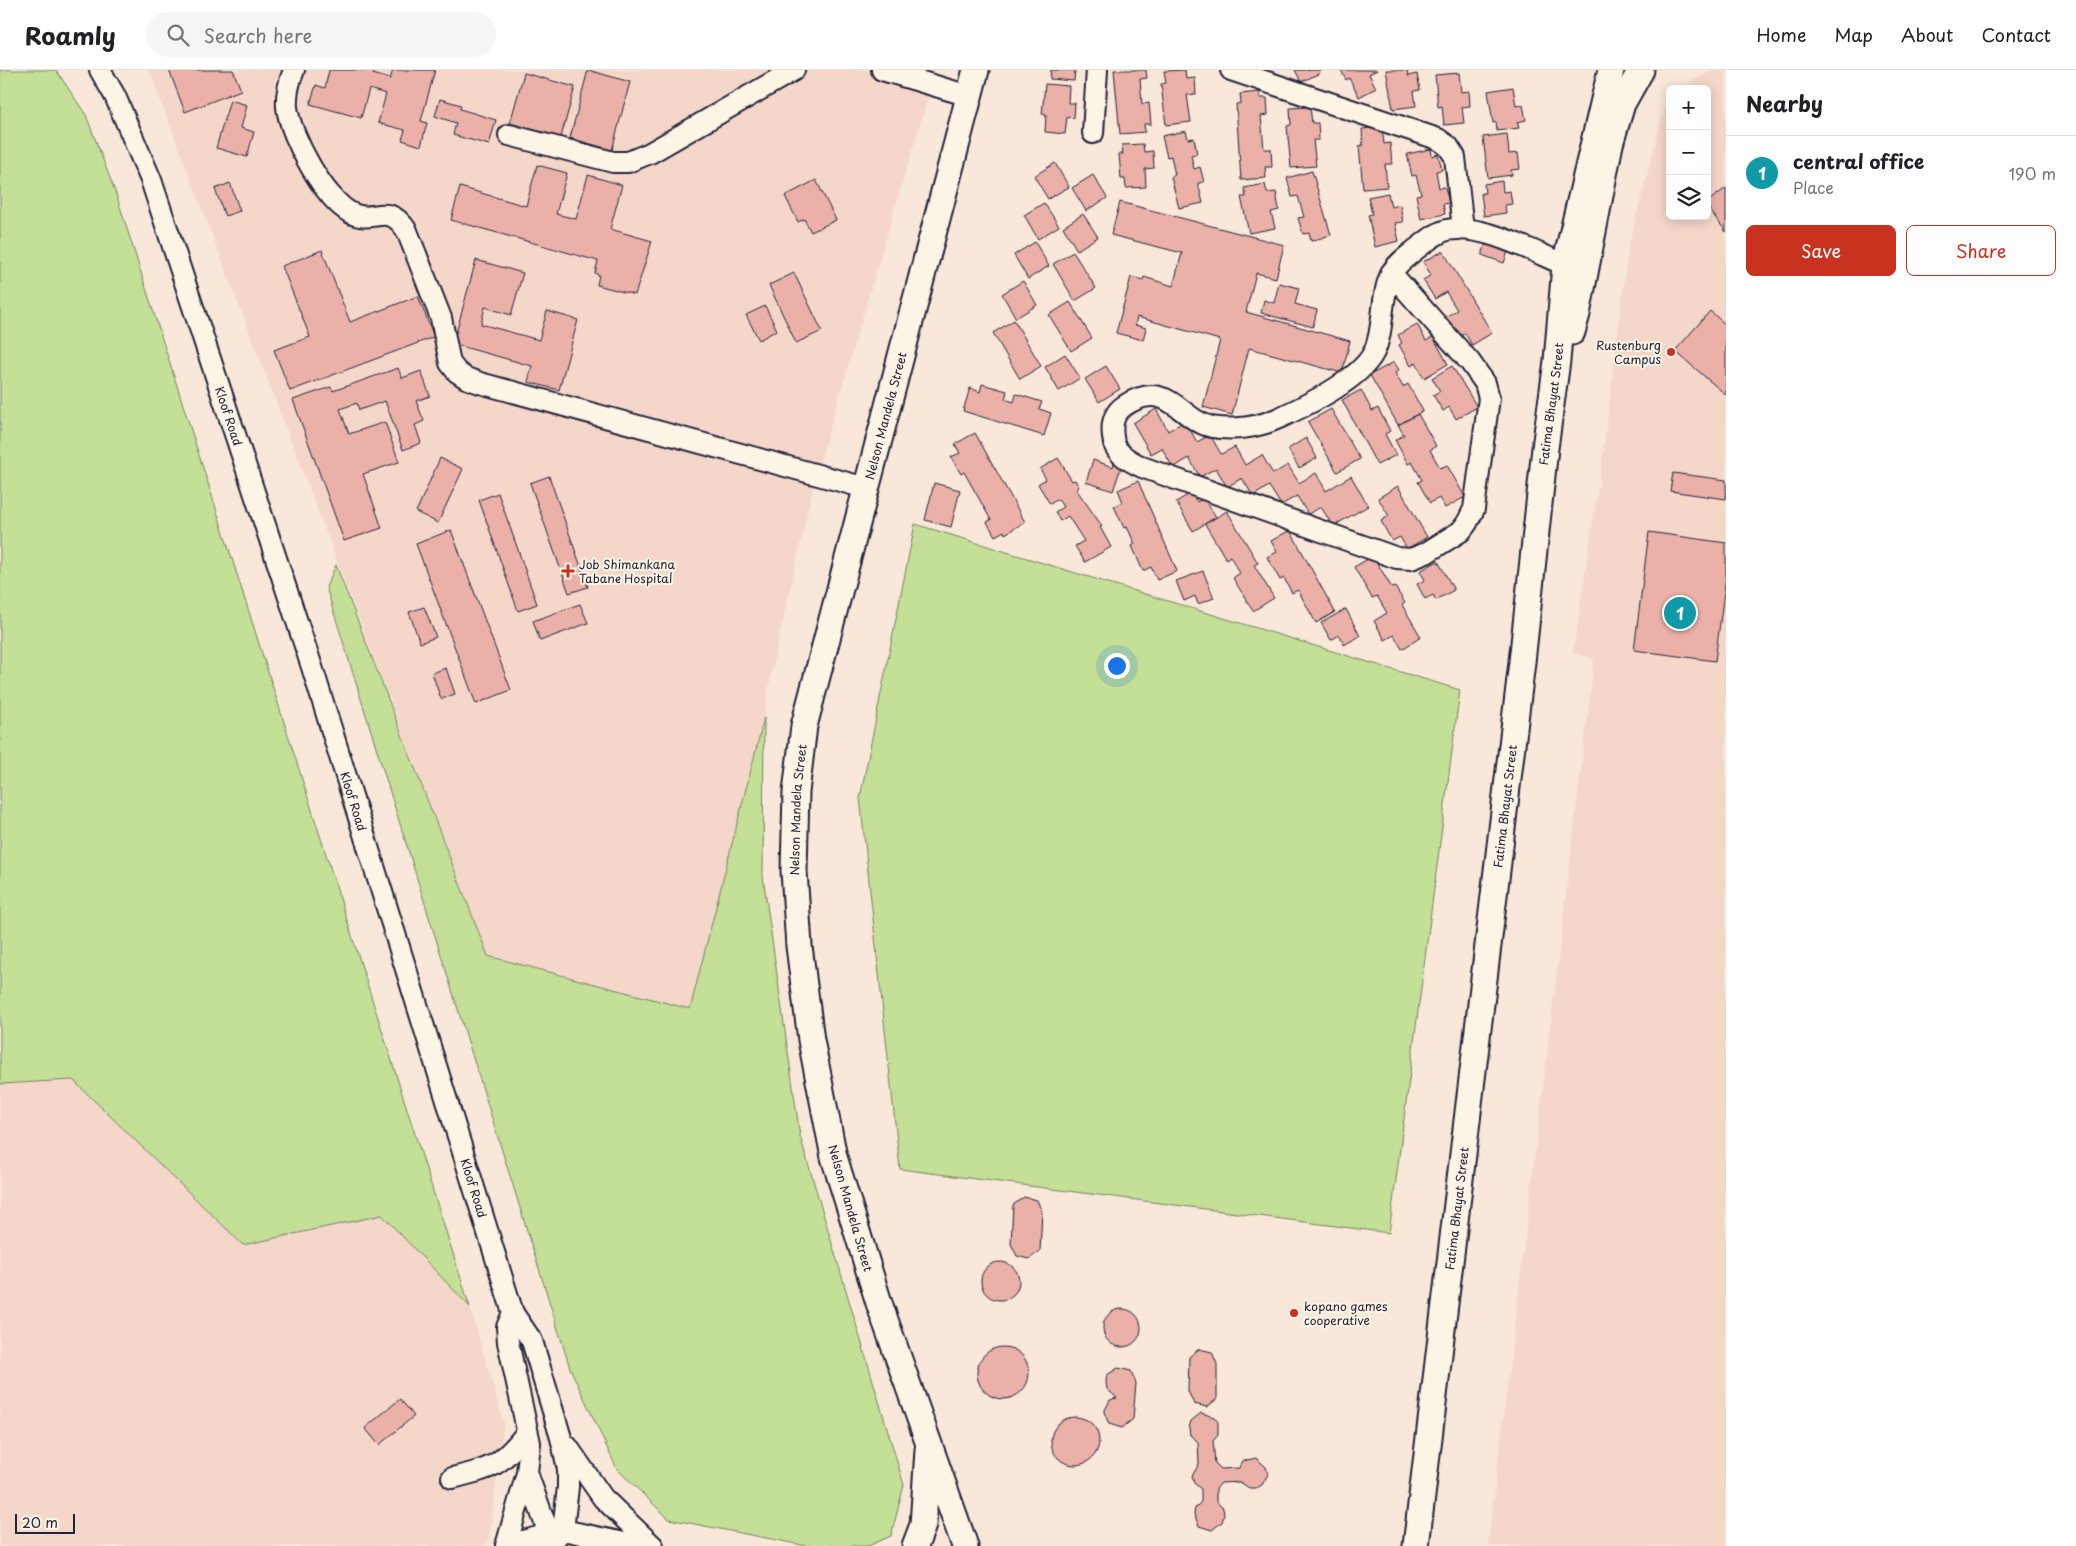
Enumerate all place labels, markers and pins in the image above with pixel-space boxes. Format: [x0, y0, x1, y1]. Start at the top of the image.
place label: Rustenburg Campus [1596, 336, 1662, 368]
marker: Rustenburg Campus [1665, 346, 1677, 358]
place label: Job Shimankana Tabane Hospital [579, 555, 675, 587]
marker: Job Shimankana Tabane Hospital [561, 564, 575, 578]
pin: 1 [1664, 594, 1696, 632]
place label: kopano games cooperative [1304, 1297, 1388, 1329]
marker: kopano games cooperative [1288, 1307, 1300, 1319]

